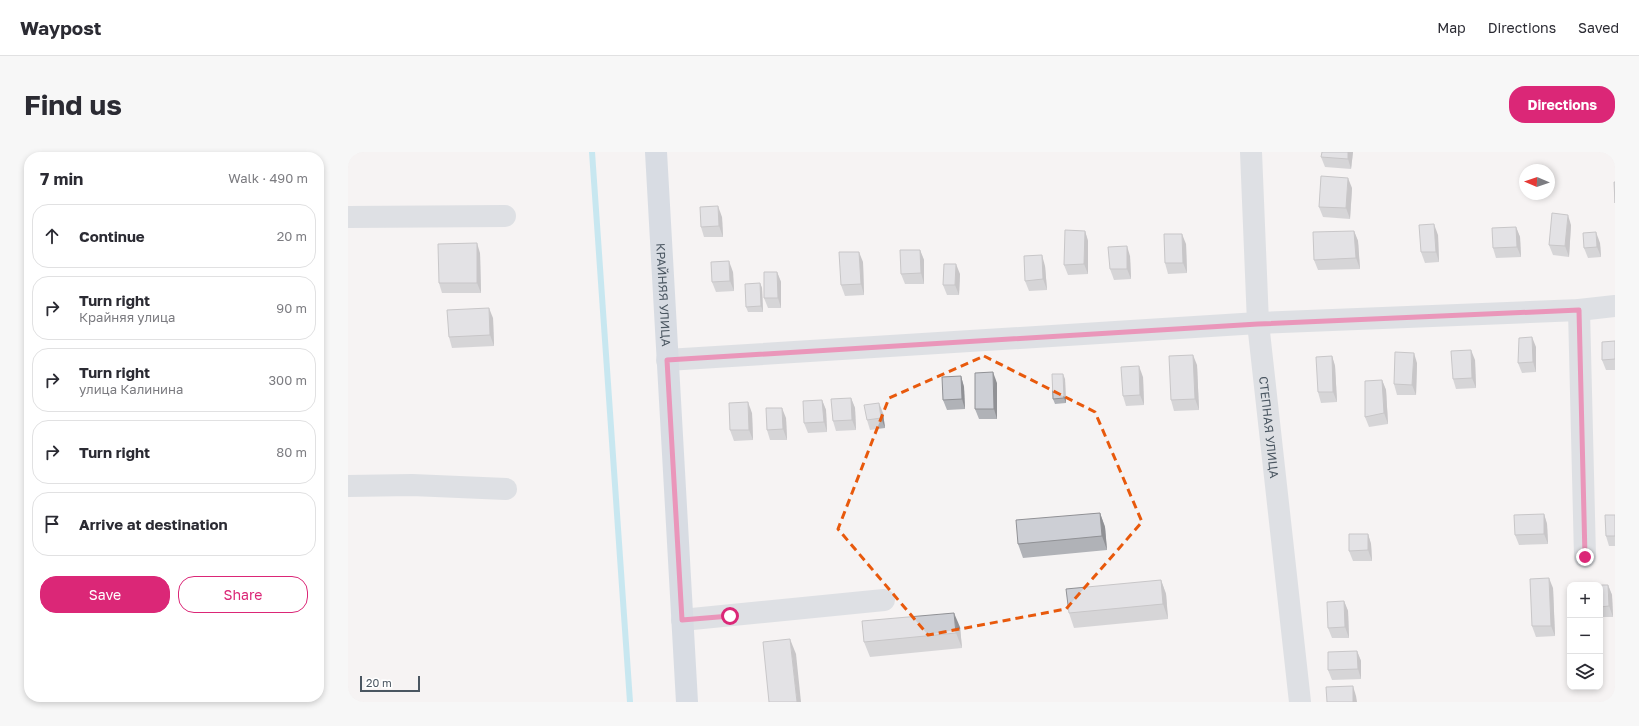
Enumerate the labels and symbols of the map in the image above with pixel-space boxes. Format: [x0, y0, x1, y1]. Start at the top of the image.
north arrow [1519, 164, 1555, 200]
street label: КРАЙНЯЯ УЛИЦА [654, 243, 674, 347]
street label: СТЕПНАЯ УЛИЦА [1256, 375, 1283, 479]
route end [1576, 548, 1594, 566]
route start [721, 607, 739, 625]
scale bar [360, 674, 420, 693]

